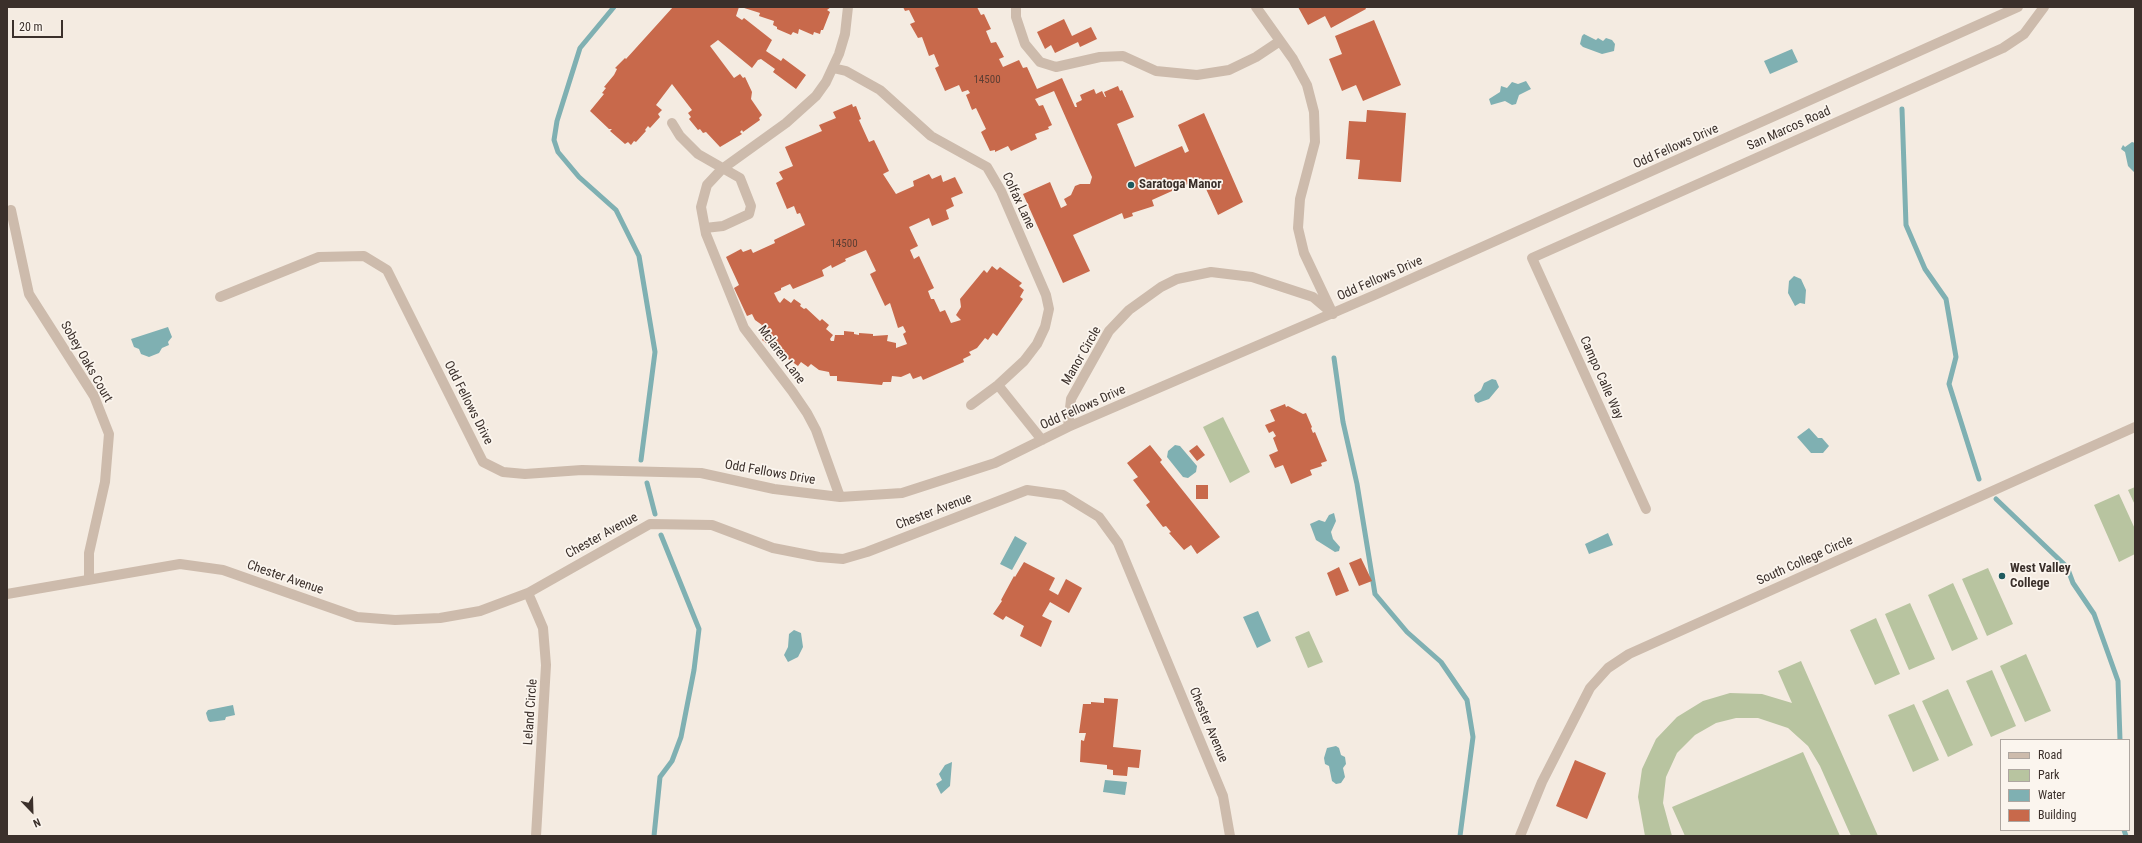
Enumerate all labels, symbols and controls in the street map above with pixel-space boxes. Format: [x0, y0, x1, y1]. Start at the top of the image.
scale bar [14, 12, 65, 38]
text: 20 m [19, 20, 43, 34]
house number: 14500 [973, 73, 1001, 87]
street label: San Marcos Road [1745, 104, 1833, 154]
street label: Odd Fellows Drive [1631, 121, 1721, 173]
street label: Colfax Lane [998, 170, 1038, 232]
place label: Saratoga Manor [1139, 177, 1221, 193]
marker: Saratoga Manor [1126, 180, 1136, 190]
house number: 14500 [830, 237, 858, 251]
street label: Odd Fellows Drive [1335, 253, 1425, 305]
street label: Sobey Oaks Court [56, 319, 116, 405]
street label: Mclaren Lane [754, 323, 808, 387]
street label: Manor Circle [1059, 324, 1105, 388]
street label: Campo Calle Way [1576, 334, 1626, 422]
street label: Odd Fellows Drive [440, 359, 496, 447]
street label: Odd Fellows Drive [1038, 382, 1128, 434]
street label: Odd Fellows Drive [723, 457, 817, 489]
street label: Chester Avenue [894, 490, 974, 534]
street label: Chester Avenue [563, 510, 641, 562]
street label: South College Circle [1755, 533, 1855, 589]
street label: Chester Avenue [245, 558, 325, 598]
place label: West Valley College [2010, 561, 2070, 592]
marker: West Valley College [1997, 571, 2007, 581]
street label: Leland Circle [521, 678, 541, 746]
street label: Chester Avenue [1185, 685, 1231, 765]
legend [2000, 739, 2130, 831]
text: Road [2038, 748, 2062, 762]
text: Park [2038, 768, 2059, 782]
text: Water [2038, 788, 2066, 802]
north arrow [12, 791, 52, 831]
text: Building [2038, 808, 2076, 822]
text: N [31, 815, 43, 830]

